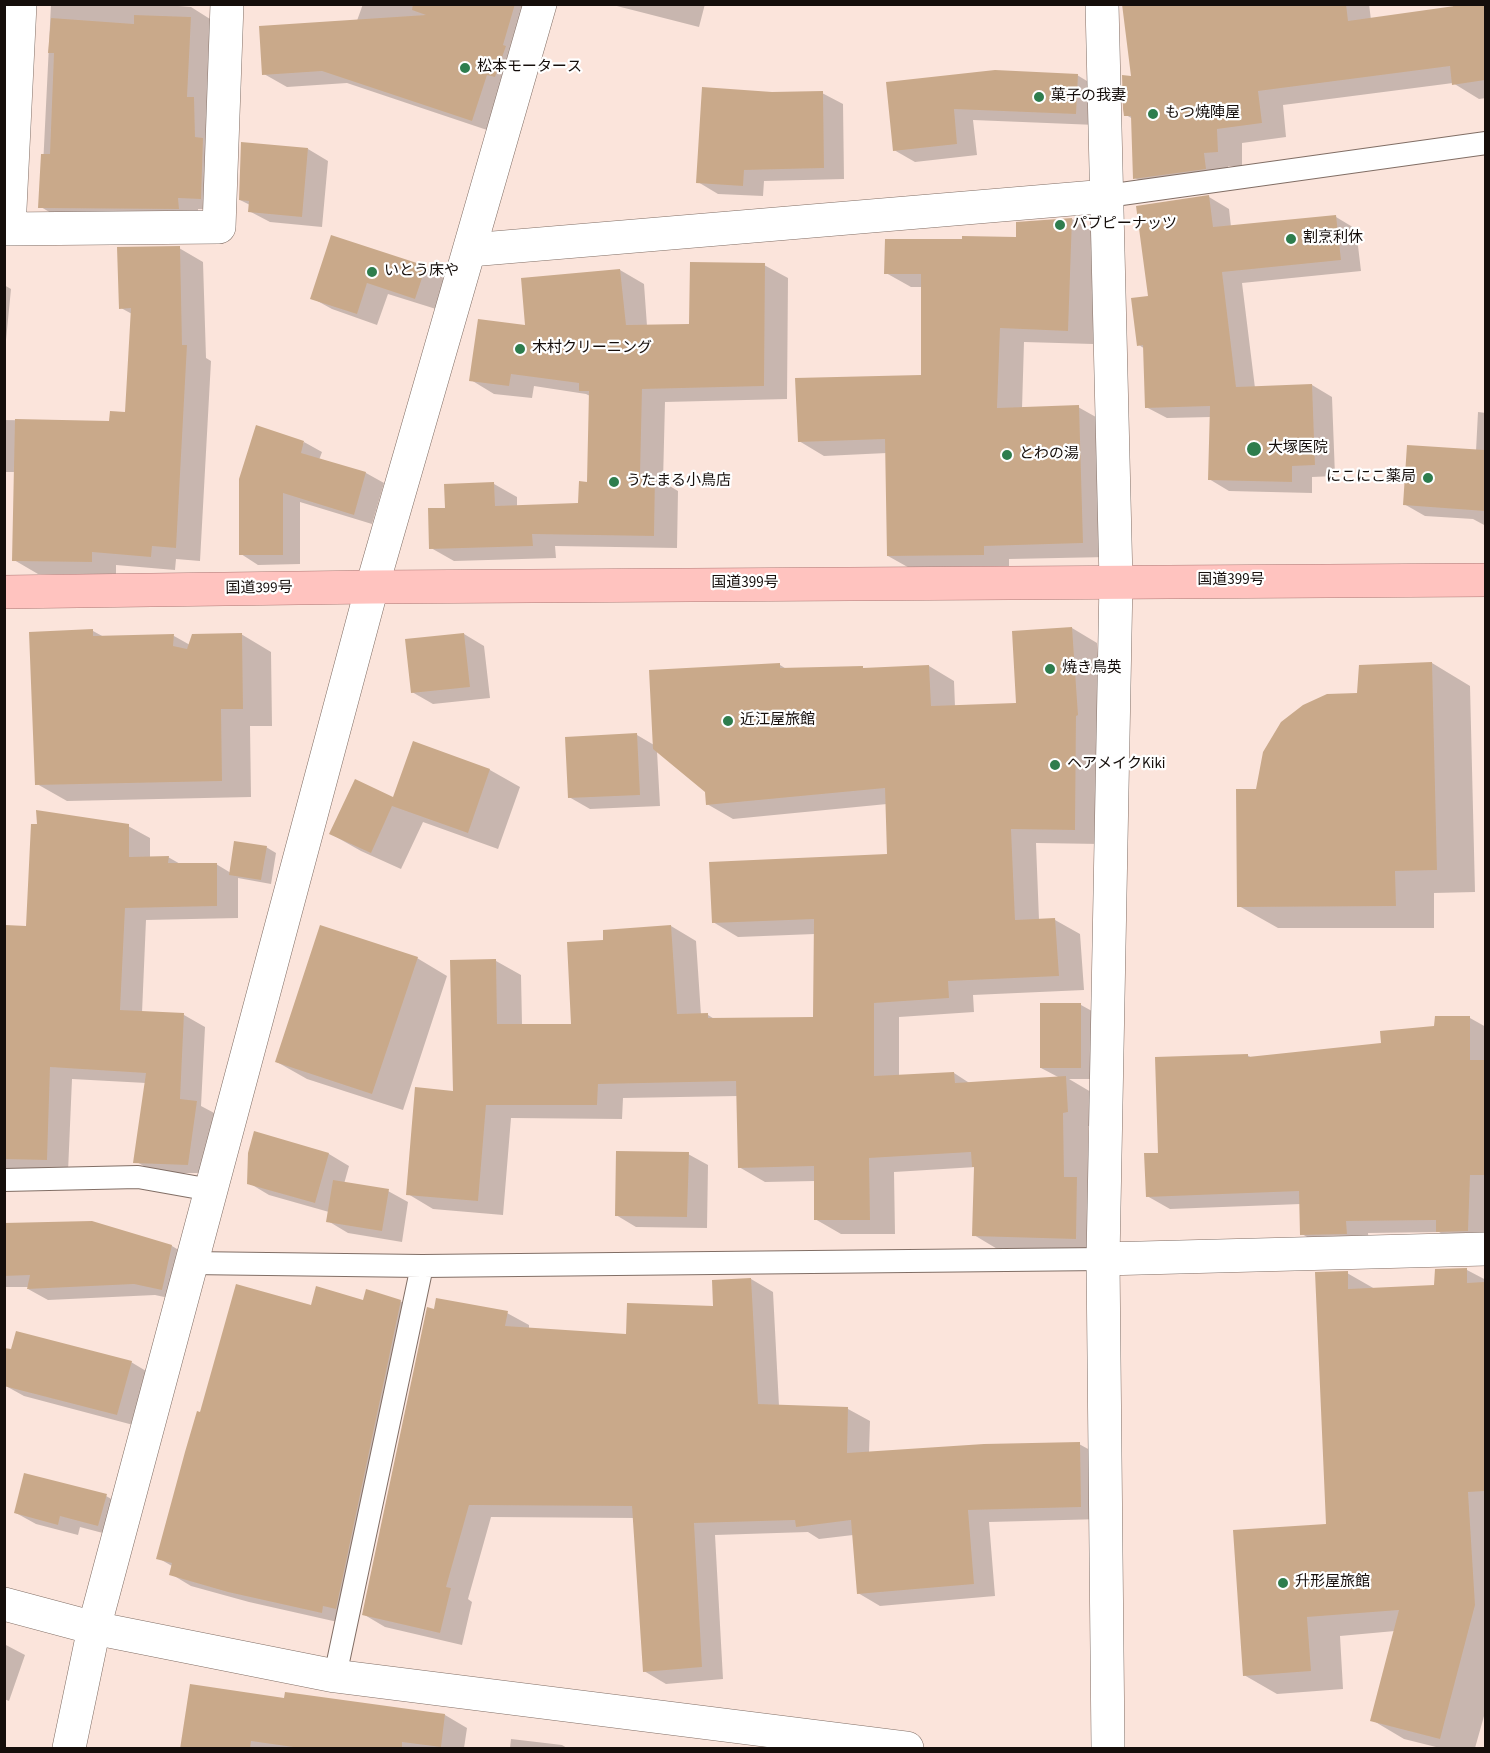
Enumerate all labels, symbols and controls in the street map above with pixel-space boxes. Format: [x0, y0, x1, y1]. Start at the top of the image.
place label: 松本モータース [477, 59, 582, 77]
marker: 松本モータース [458, 61, 472, 75]
place label: 菓子の我妻 [1051, 88, 1126, 106]
marker: 菓子の我妻 [1032, 90, 1046, 104]
place label: もつ焼陣屋 [1165, 105, 1240, 123]
marker: もつ焼陣屋 [1146, 107, 1160, 121]
place label: パブピーナッツ [1072, 216, 1177, 234]
marker: パブピーナッツ [1053, 218, 1067, 232]
place label: 割烹利休 [1303, 230, 1363, 248]
marker: 割烹利休 [1284, 232, 1298, 246]
place label: いとう床や [384, 263, 459, 281]
marker: いとう床や [365, 265, 379, 279]
place label: 木村クリーニング [532, 340, 652, 358]
marker: 木村クリーニング [513, 342, 527, 356]
marker: 大塚医院 [1245, 440, 1263, 458]
place label: 大塚医院 [1268, 440, 1328, 458]
place label: とわの湯 [1019, 446, 1079, 464]
marker: とわの湯 [1000, 448, 1014, 462]
place label: にこにこ薬局 [1326, 469, 1416, 487]
marker: にこにこ薬局 [1421, 471, 1435, 485]
place label: うたまる小鳥店 [626, 473, 731, 491]
marker: うたまる小鳥店 [607, 475, 621, 489]
street label: 国道399号 [1197, 572, 1265, 590]
street label: 国道399号 [711, 575, 779, 593]
street label: 国道399号 [225, 579, 293, 599]
place label: 焼き鳥英 [1062, 660, 1122, 678]
marker: 焼き鳥英 [1043, 662, 1057, 676]
place label: 近江屋旅館 [740, 712, 815, 730]
marker: 近江屋旅館 [721, 714, 735, 728]
place label: ヘアメイクKiki [1067, 756, 1165, 774]
marker: ヘアメイクKiki [1048, 758, 1062, 772]
place label: 升形屋旅館 [1295, 1574, 1370, 1592]
marker: 升形屋旅館 [1276, 1576, 1290, 1590]

